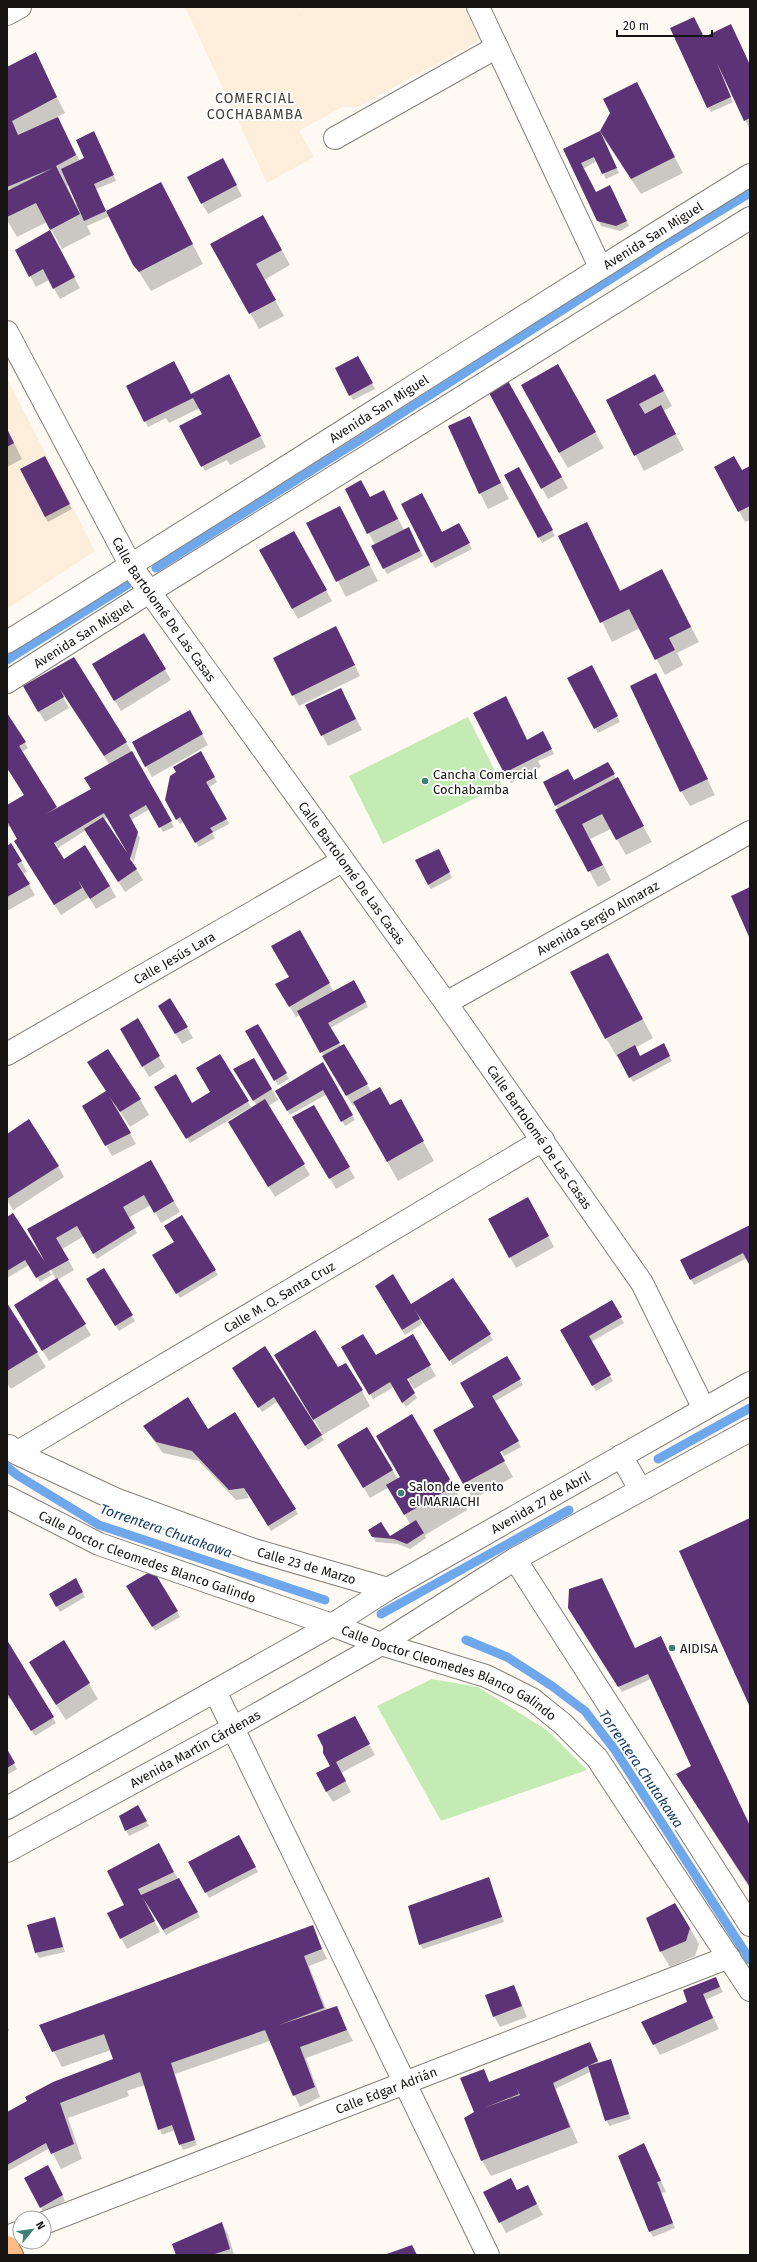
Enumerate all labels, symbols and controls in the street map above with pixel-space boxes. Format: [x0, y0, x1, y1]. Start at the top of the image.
scale bar [617, 12, 712, 38]
text: 20 m [623, 19, 649, 33]
district label: COMERCIAL COCHABAMBA [207, 90, 303, 123]
street label: Avenida San Miguel [600, 199, 705, 272]
street label: Avenida San Miguel [326, 371, 431, 445]
street label: Calle Bartolomé De Las Casas [109, 534, 219, 684]
street label: Avenida San Miguel [31, 597, 136, 671]
place label: Cancha Comercial Cochabamba [433, 767, 537, 797]
marker: Cancha Comercial Cochabamba [420, 776, 430, 786]
street label: Calle Bartolomé De Las Casas [296, 799, 409, 947]
street label: Avenida Sergio Almaraz [534, 877, 662, 958]
street label: Calle Jesús Lara [131, 928, 218, 987]
street label: Calle Bartolomé De Las Casas [484, 1062, 595, 1212]
street label: Calle M. Q. Santa Cruz [221, 1258, 338, 1336]
street label: Avenida 27 de Abril [488, 1468, 593, 1536]
place label: Salon de evento el MARIACHI [409, 1479, 504, 1509]
marker: Salon de evento el MARIACHI [396, 1488, 406, 1498]
water label: Torrentera Chutakawa [98, 1500, 234, 1562]
street label: Calle Doctor Cleomedes Blanco Galindo [36, 1507, 258, 1606]
street label: Calle 23 de Marzo [256, 1544, 358, 1587]
street label: Calle Doctor Cleomedes Blanco Galindo [339, 1622, 560, 1723]
place label: AIDISA [680, 1641, 719, 1656]
marker: AIDISA [667, 1643, 677, 1653]
street label: Avenida Martín Cárdenas [127, 1707, 263, 1790]
water label: Torrentera Chutakawa [595, 1707, 687, 1831]
street label: Calle Edgar Adrián [333, 2064, 439, 2117]
north arrow [12, 2210, 52, 2250]
text: N [33, 2219, 48, 2232]

